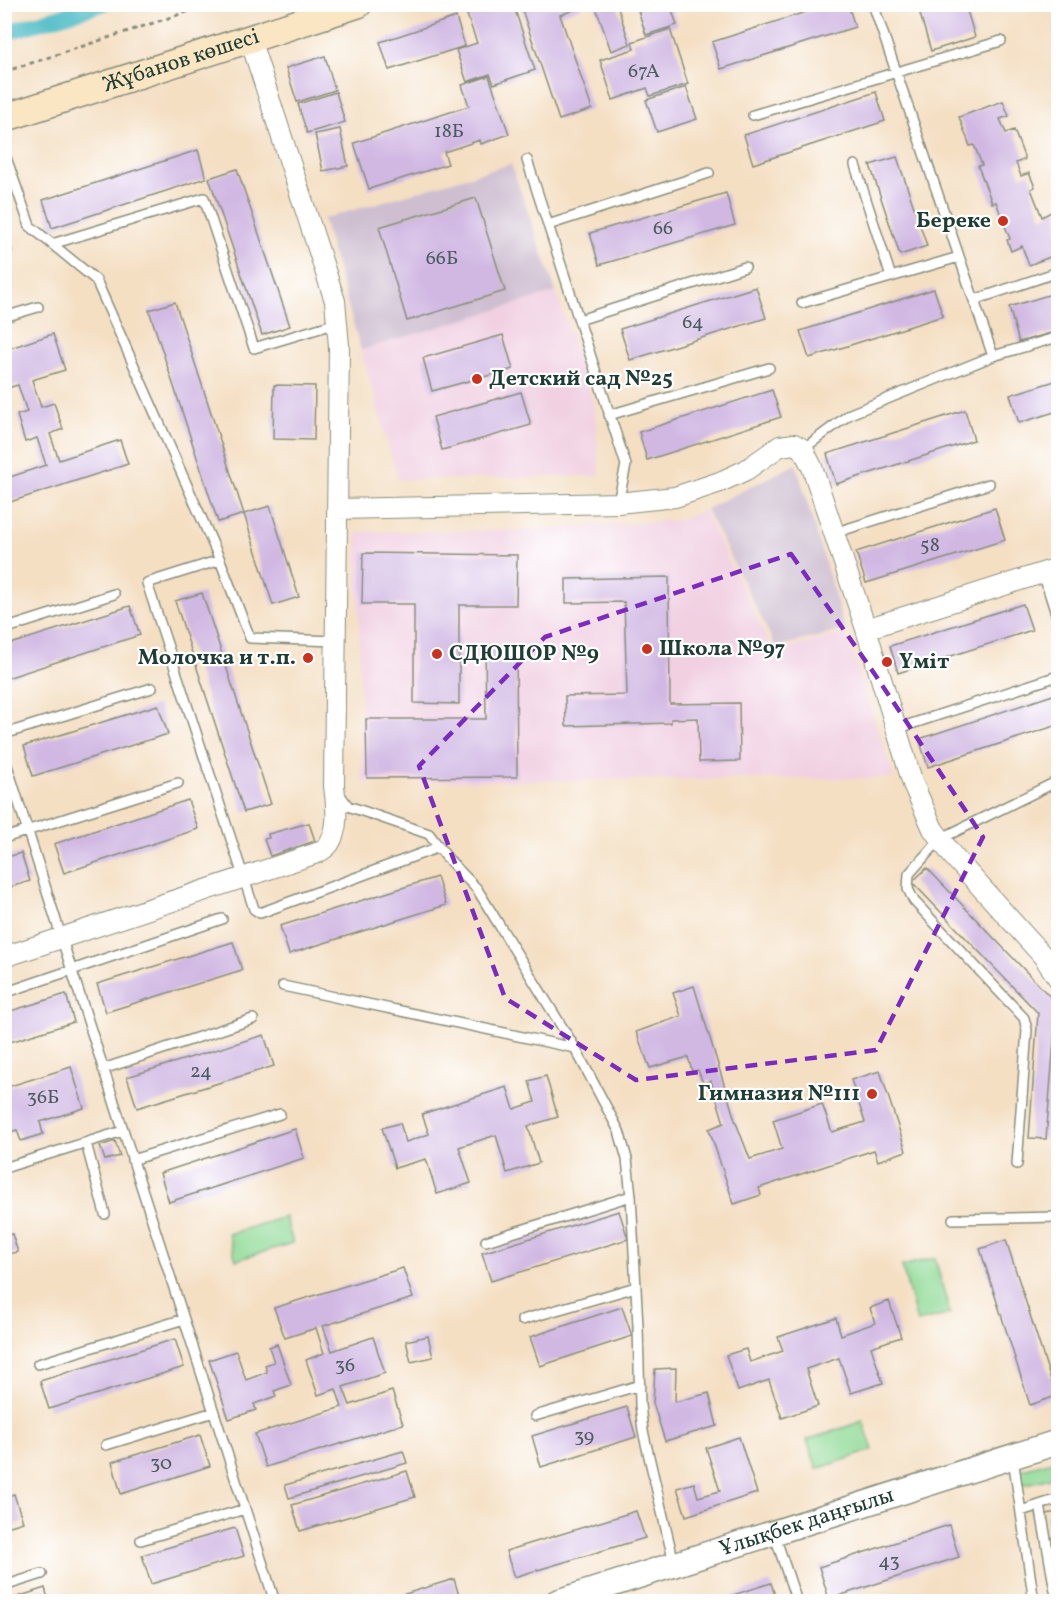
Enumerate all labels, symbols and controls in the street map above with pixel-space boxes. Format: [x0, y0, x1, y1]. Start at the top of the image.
street label: Жұбанов көшесі [99, 21, 263, 101]
house number: 67А [628, 58, 660, 86]
house number: 18Б [434, 118, 464, 146]
place label: Береке [916, 206, 991, 237]
marker: Береке [996, 214, 1010, 228]
house number: 66 [653, 215, 673, 243]
house number: 66Б [426, 245, 458, 273]
house number: 64 [682, 309, 704, 337]
place label: Детский сад №25 [489, 364, 673, 395]
marker: Детский сад №25 [470, 372, 484, 386]
house number: 58 [920, 532, 940, 560]
place label: Школа №97 [659, 634, 785, 665]
place label: СДЮШОР №9 [449, 639, 599, 670]
marker: Школа №97 [640, 642, 654, 656]
place label: Молочка и т.п. [138, 643, 296, 674]
marker: СДЮШОР №9 [430, 647, 444, 661]
place label: Үміт [899, 647, 949, 678]
marker: Молочка и т.п. [301, 651, 315, 665]
marker: Үміт [880, 655, 894, 669]
house number: 24 [190, 1058, 212, 1086]
place label: Гимназия №111 [698, 1079, 860, 1110]
house number: 36Б [27, 1084, 59, 1112]
marker: Гимназия №111 [865, 1087, 879, 1101]
house number: 36 [335, 1352, 355, 1380]
house number: 39 [574, 1423, 594, 1451]
house number: 30 [150, 1450, 172, 1478]
street label: Ұлықбек даңғылы [715, 1480, 898, 1565]
house number: 43 [878, 1548, 900, 1576]

